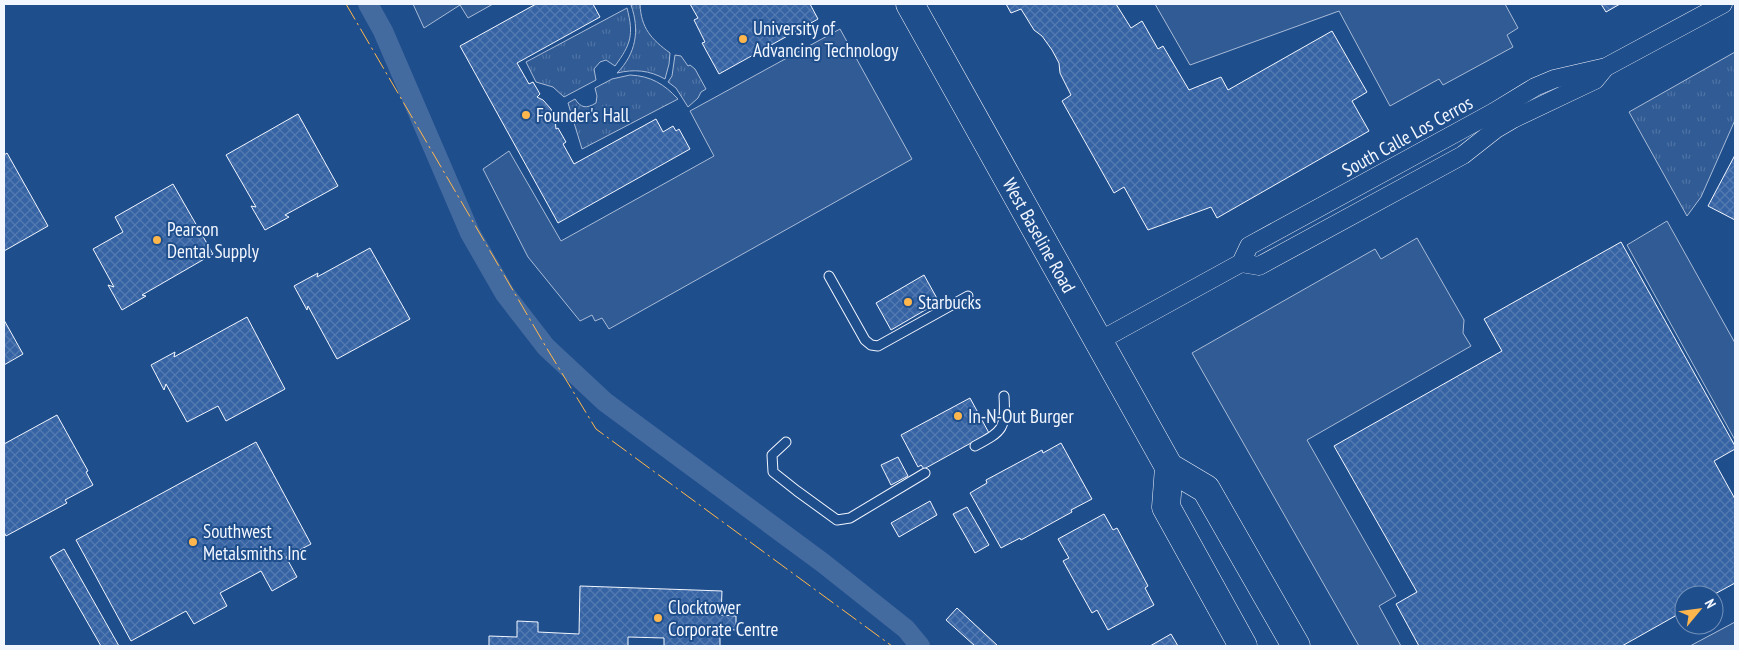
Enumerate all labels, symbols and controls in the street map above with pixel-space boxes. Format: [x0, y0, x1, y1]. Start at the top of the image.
place label: University of Advancing Technology [753, 16, 899, 62]
marker: University of Advancing Technology [737, 33, 749, 45]
street label: South Calle Los Cerros [1337, 90, 1477, 182]
place label: Founder's Hall [536, 103, 630, 127]
marker: Founder's Hall [520, 109, 532, 121]
street label: West Baseline Road [998, 174, 1081, 297]
place label: Pearson Dental Supply [167, 217, 260, 263]
marker: Pearson Dental Supply [151, 234, 163, 246]
place label: Starbucks [918, 290, 981, 314]
marker: Starbucks [902, 296, 914, 308]
place label: In-N-Out Burger [968, 404, 1074, 428]
marker: In-N-Out Burger [952, 410, 964, 422]
place label: Southwest Metalsmiths Inc [203, 519, 307, 565]
marker: Southwest Metalsmiths Inc [187, 536, 199, 548]
north arrow [1674, 585, 1724, 635]
place label: Clocktower Corporate Centre [668, 595, 779, 641]
text: N [1701, 596, 1720, 611]
marker: Clocktower Corporate Centre [652, 612, 664, 624]

